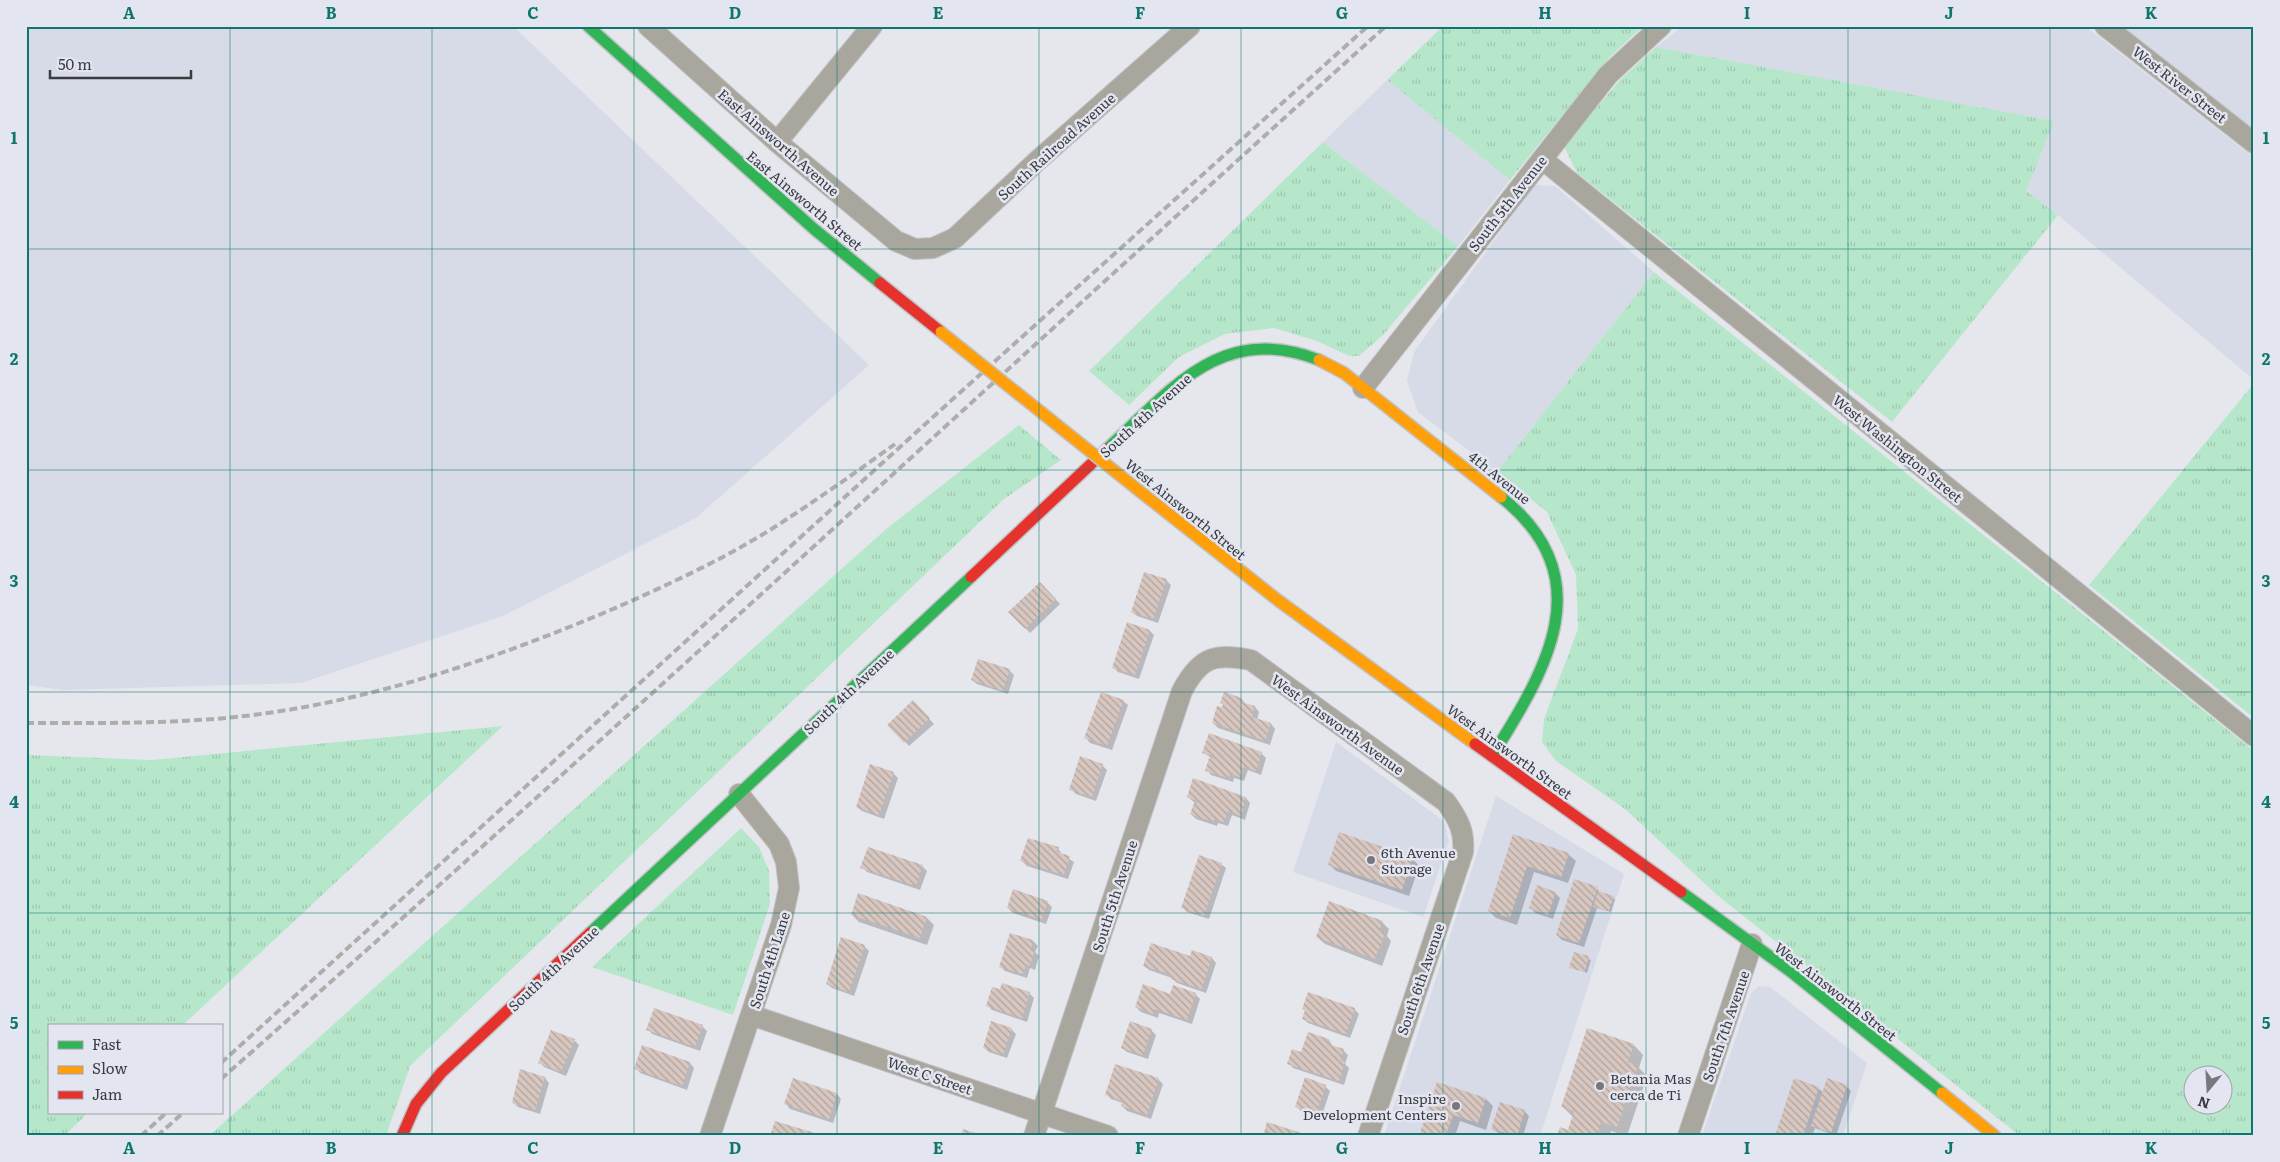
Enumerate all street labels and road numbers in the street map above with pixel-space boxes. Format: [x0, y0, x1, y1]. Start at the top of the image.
street label: West River Street [2129, 41, 2232, 127]
street label: East Ainsworth Avenue [714, 84, 844, 200]
street label: South Railroad Avenue [993, 88, 1119, 204]
street label: East Ainsworth Street [743, 146, 867, 255]
street label: South 5th Avenue [1463, 151, 1551, 255]
street label: South 4th Avenue [1095, 368, 1195, 462]
street label: West Washington Street [1829, 389, 1967, 507]
street label: 4th Avenue [1465, 446, 1535, 508]
street label: West Ainsworth Street [1121, 454, 1251, 564]
street label: South 4th Avenue [798, 644, 898, 738]
street label: West Ainsworth Avenue [1268, 669, 1408, 779]
street label: West Ainsworth Street [1443, 699, 1577, 804]
street label: South 5th Avenue [1086, 837, 1142, 955]
street label: South 4th Lane [744, 909, 794, 1011]
street label: South 6th Avenue [1391, 920, 1449, 1038]
street label: South 4th Avenue [503, 921, 603, 1015]
street label: West Ainsworth Street [1771, 937, 1902, 1045]
street label: South 7th Avenue [1697, 968, 1753, 1084]
street label: West C Street [885, 1051, 975, 1099]

